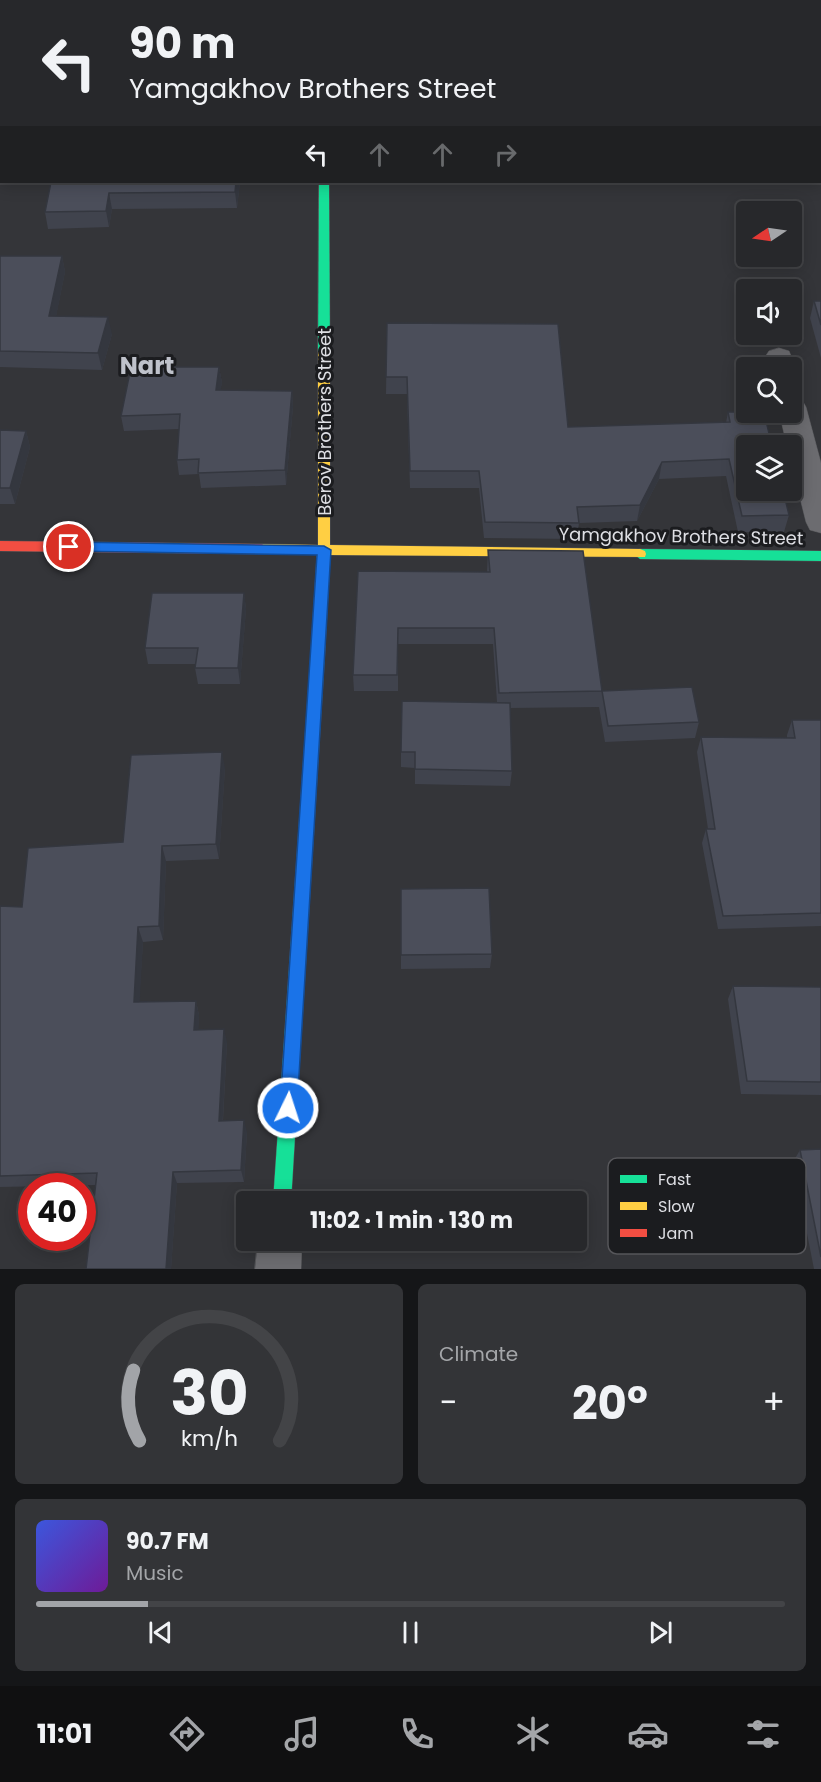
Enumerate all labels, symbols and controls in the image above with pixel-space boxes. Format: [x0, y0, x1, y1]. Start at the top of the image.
text: 90 m [129, 14, 236, 73]
icon: left [30, 24, 108, 102]
text: Yamgakhov Brothers Street [129, 70, 496, 107]
icon: left [300, 138, 333, 171]
icon: ahead [363, 138, 396, 171]
icon: ahead [426, 138, 459, 171]
icon: right [489, 138, 522, 171]
north arrow [736, 201, 802, 267]
map controls [736, 201, 802, 501]
button: sound [736, 279, 802, 345]
street label: Berov Brothers Street [312, 328, 337, 516]
district label: Nart [120, 349, 174, 382]
button: search [736, 357, 802, 423]
button: layers [736, 435, 802, 501]
pin [43, 521, 94, 572]
street label: Yamgakhov Brothers Street [558, 521, 804, 551]
icon: arrive [52, 530, 85, 563]
position arrow [256, 1076, 320, 1140]
legend [608, 1158, 806, 1254]
text: Fast [658, 1168, 691, 1191]
speed limit sign: 40 [18, 1173, 96, 1251]
text: Slow [658, 1195, 695, 1218]
text: 11:02 · 1 min · 130 m [310, 1205, 513, 1236]
text: Jam [658, 1222, 694, 1245]
text: Climate [439, 1340, 518, 1368]
text: 30 [170, 1349, 248, 1437]
text: 20° [572, 1372, 648, 1435]
text: − [439, 1379, 457, 1426]
text: + [762, 1379, 785, 1426]
text: km/h [180, 1423, 238, 1454]
text: 90.7 FM [126, 1526, 209, 1557]
text: Music [126, 1559, 184, 1587]
icon: previous [144, 1616, 177, 1649]
icon: pause [394, 1616, 427, 1649]
icon: next [644, 1616, 677, 1649]
icon: directions [166, 1713, 208, 1755]
icon: music [281, 1713, 323, 1755]
icon: phone [396, 1713, 438, 1755]
icon: climate [512, 1713, 554, 1755]
icon: car [627, 1713, 669, 1755]
icon: filters [742, 1713, 784, 1755]
text: 11:01 [37, 1715, 92, 1752]

